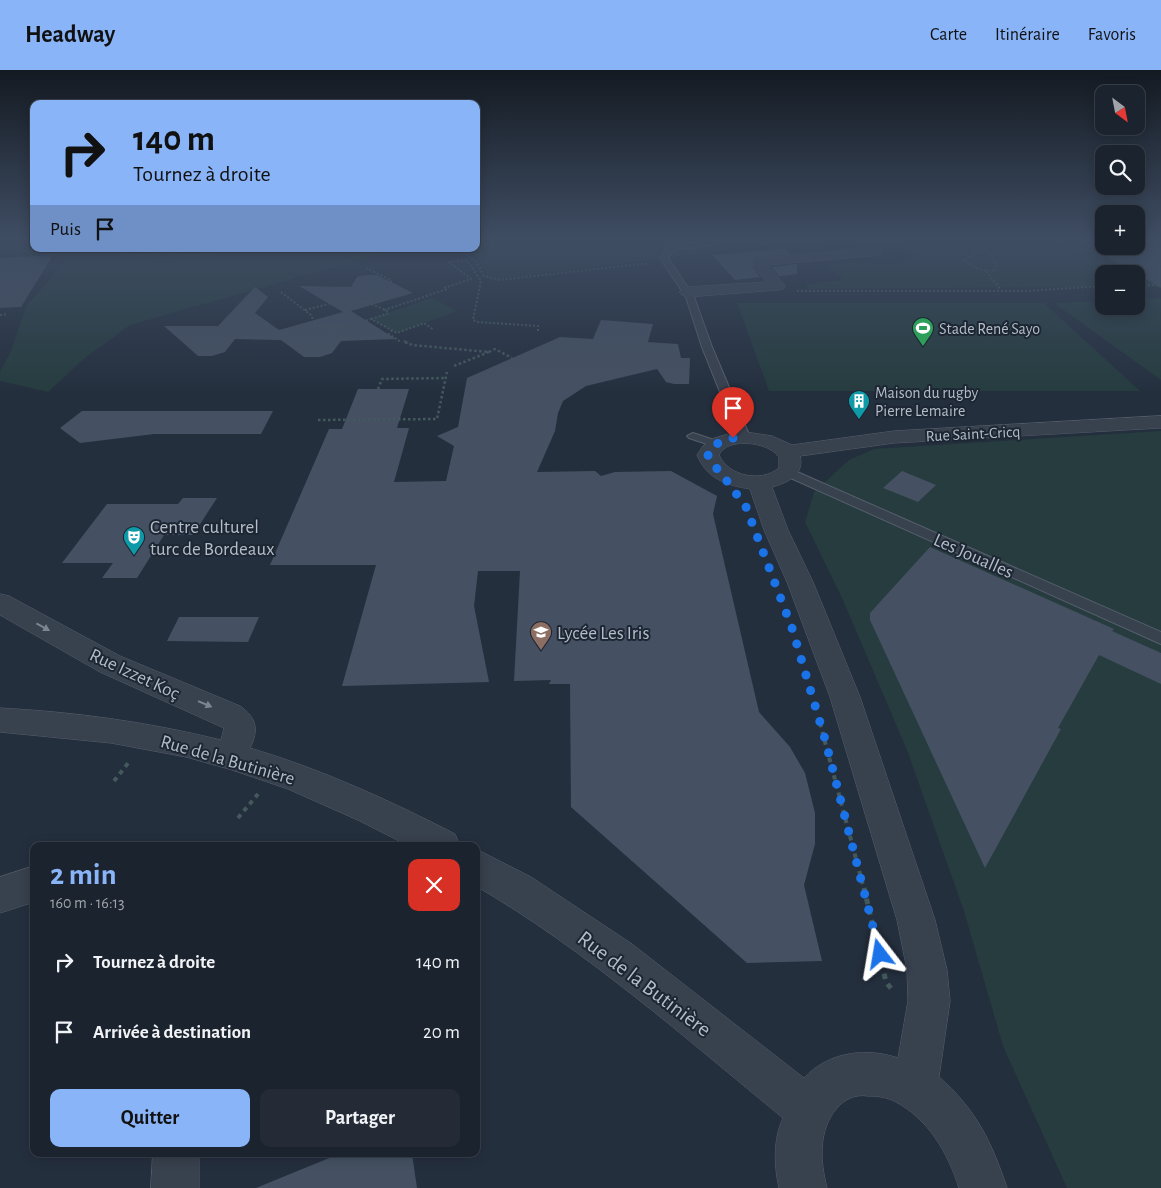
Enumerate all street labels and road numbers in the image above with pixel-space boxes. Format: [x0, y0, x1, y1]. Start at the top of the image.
street label: Rue Saint-Cricq [925, 424, 1021, 444]
street label: Les Joualles [931, 530, 1016, 582]
street label: Rue Izzet Koç [86, 645, 182, 703]
street label: Rue de la Butinière [158, 732, 297, 789]
street label: Rue de la Butinière [574, 927, 715, 1041]

